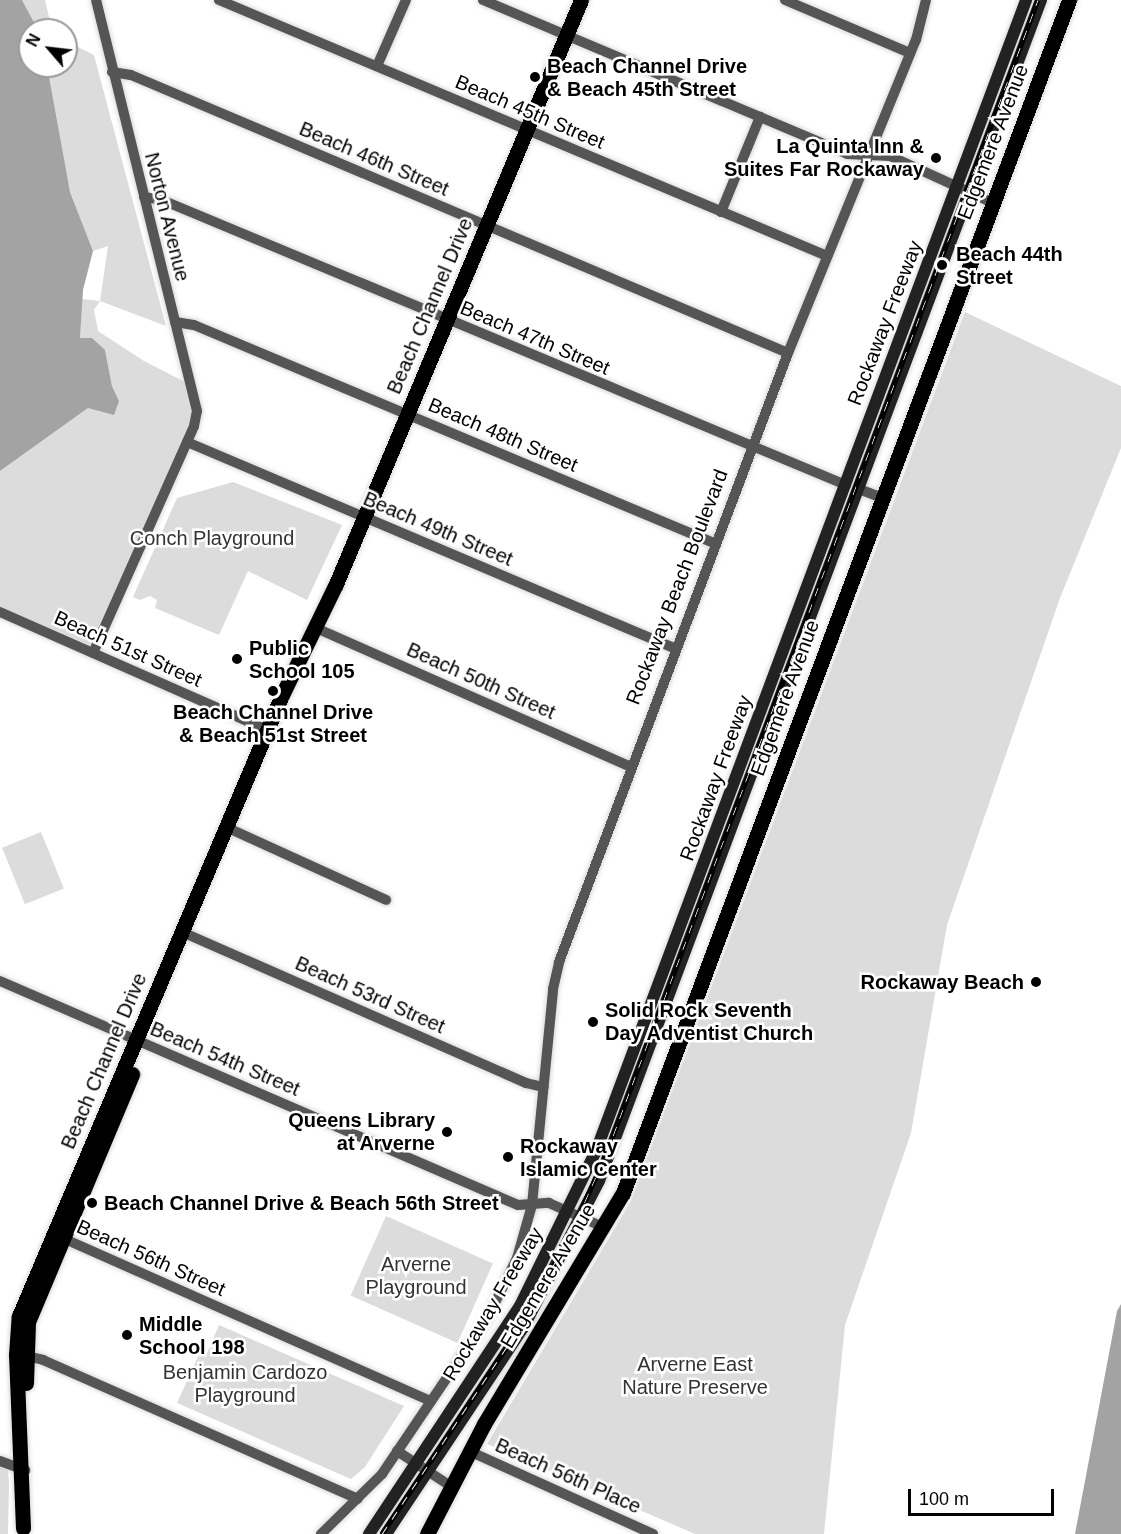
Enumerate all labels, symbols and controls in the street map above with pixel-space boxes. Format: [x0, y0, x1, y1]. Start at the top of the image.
north arrow [18, 18, 78, 78]
text: N [23, 31, 44, 49]
place label: Beach Channel Drive & Beach 45th Street [547, 54, 747, 101]
street label: Edgemere Avenue [952, 61, 1034, 223]
street label: Beach 45th Street [452, 70, 608, 154]
marker: Beach Channel Drive & Beach 45th Street [528, 70, 542, 84]
street label: Beach 46th Street [296, 117, 452, 201]
place label: La Quinta Inn & Suites Far Rockaway [724, 134, 924, 181]
street label: Norton Avenue [139, 150, 195, 284]
marker: La Quinta Inn & Suites Far Rockaway [929, 151, 943, 165]
street label: Beach Channel Drive [382, 214, 478, 398]
street label: Rockaway Freeway [843, 237, 927, 409]
place label: Beach 44th Street [956, 242, 1063, 289]
marker: Beach 44th Street [933, 256, 951, 274]
street label: Beach 47th Street [457, 296, 613, 380]
street label: Beach 48th Street [425, 393, 581, 477]
street label: Rockaway Beach Boulevard [621, 466, 733, 708]
street label: Beach 49th Street [360, 487, 516, 571]
park label: Conch Playground [130, 526, 294, 550]
street label: Beach 51st Street [50, 606, 206, 692]
street label: Edgemere Avenue [745, 616, 825, 780]
place label: Public School 105 [249, 636, 355, 683]
street label: Beach 50th Street [403, 637, 559, 725]
marker: Public School 105 [230, 652, 244, 666]
marker: Beach Channel Drive & Beach 51st Street [266, 684, 280, 698]
street label: Rockaway Freeway [675, 692, 757, 864]
place label: Beach Channel Drive & Beach 51st Street [173, 700, 373, 747]
street label: Beach 53rd Street [291, 951, 449, 1039]
street label: Beach Channel Drive [56, 969, 152, 1153]
place label: Rockaway Beach [861, 970, 1024, 994]
marker: Rockaway Beach [1029, 975, 1043, 989]
place label: Solid Rock Seventh Day Adventist Church [605, 999, 814, 1046]
marker: Solid Rock Seventh Day Adventist Church [586, 1015, 600, 1029]
street label: Beach 54th Street [147, 1017, 303, 1101]
place label: Queens Library at Arverne [288, 1108, 435, 1155]
marker: Queens Library at Arverne [440, 1125, 454, 1139]
place label: Rockaway Islamic Center [520, 1134, 657, 1181]
marker: Rockaway Islamic Center [501, 1150, 515, 1164]
place label: Beach Channel Drive & Beach 56th Street [104, 1191, 499, 1215]
marker: Beach Channel Drive & Beach 56th Street [85, 1196, 99, 1210]
street label: Edgemere Avenue [495, 1199, 601, 1353]
street label: Beach 56th Street [73, 1214, 229, 1302]
street label: Rockaway Freeway [438, 1223, 548, 1385]
park label: Arverne Playground [365, 1253, 467, 1300]
place label: Middle School 198 [139, 1312, 245, 1359]
marker: Middle School 198 [120, 1328, 134, 1342]
park label: Arverne East Nature Preserve [622, 1352, 768, 1399]
park label: Benjamin Cardozo Playground [163, 1360, 327, 1407]
street label: Beach 56th Place [492, 1433, 644, 1519]
scale bar [911, 1477, 1056, 1515]
text: 100 m [919, 1489, 969, 1509]

